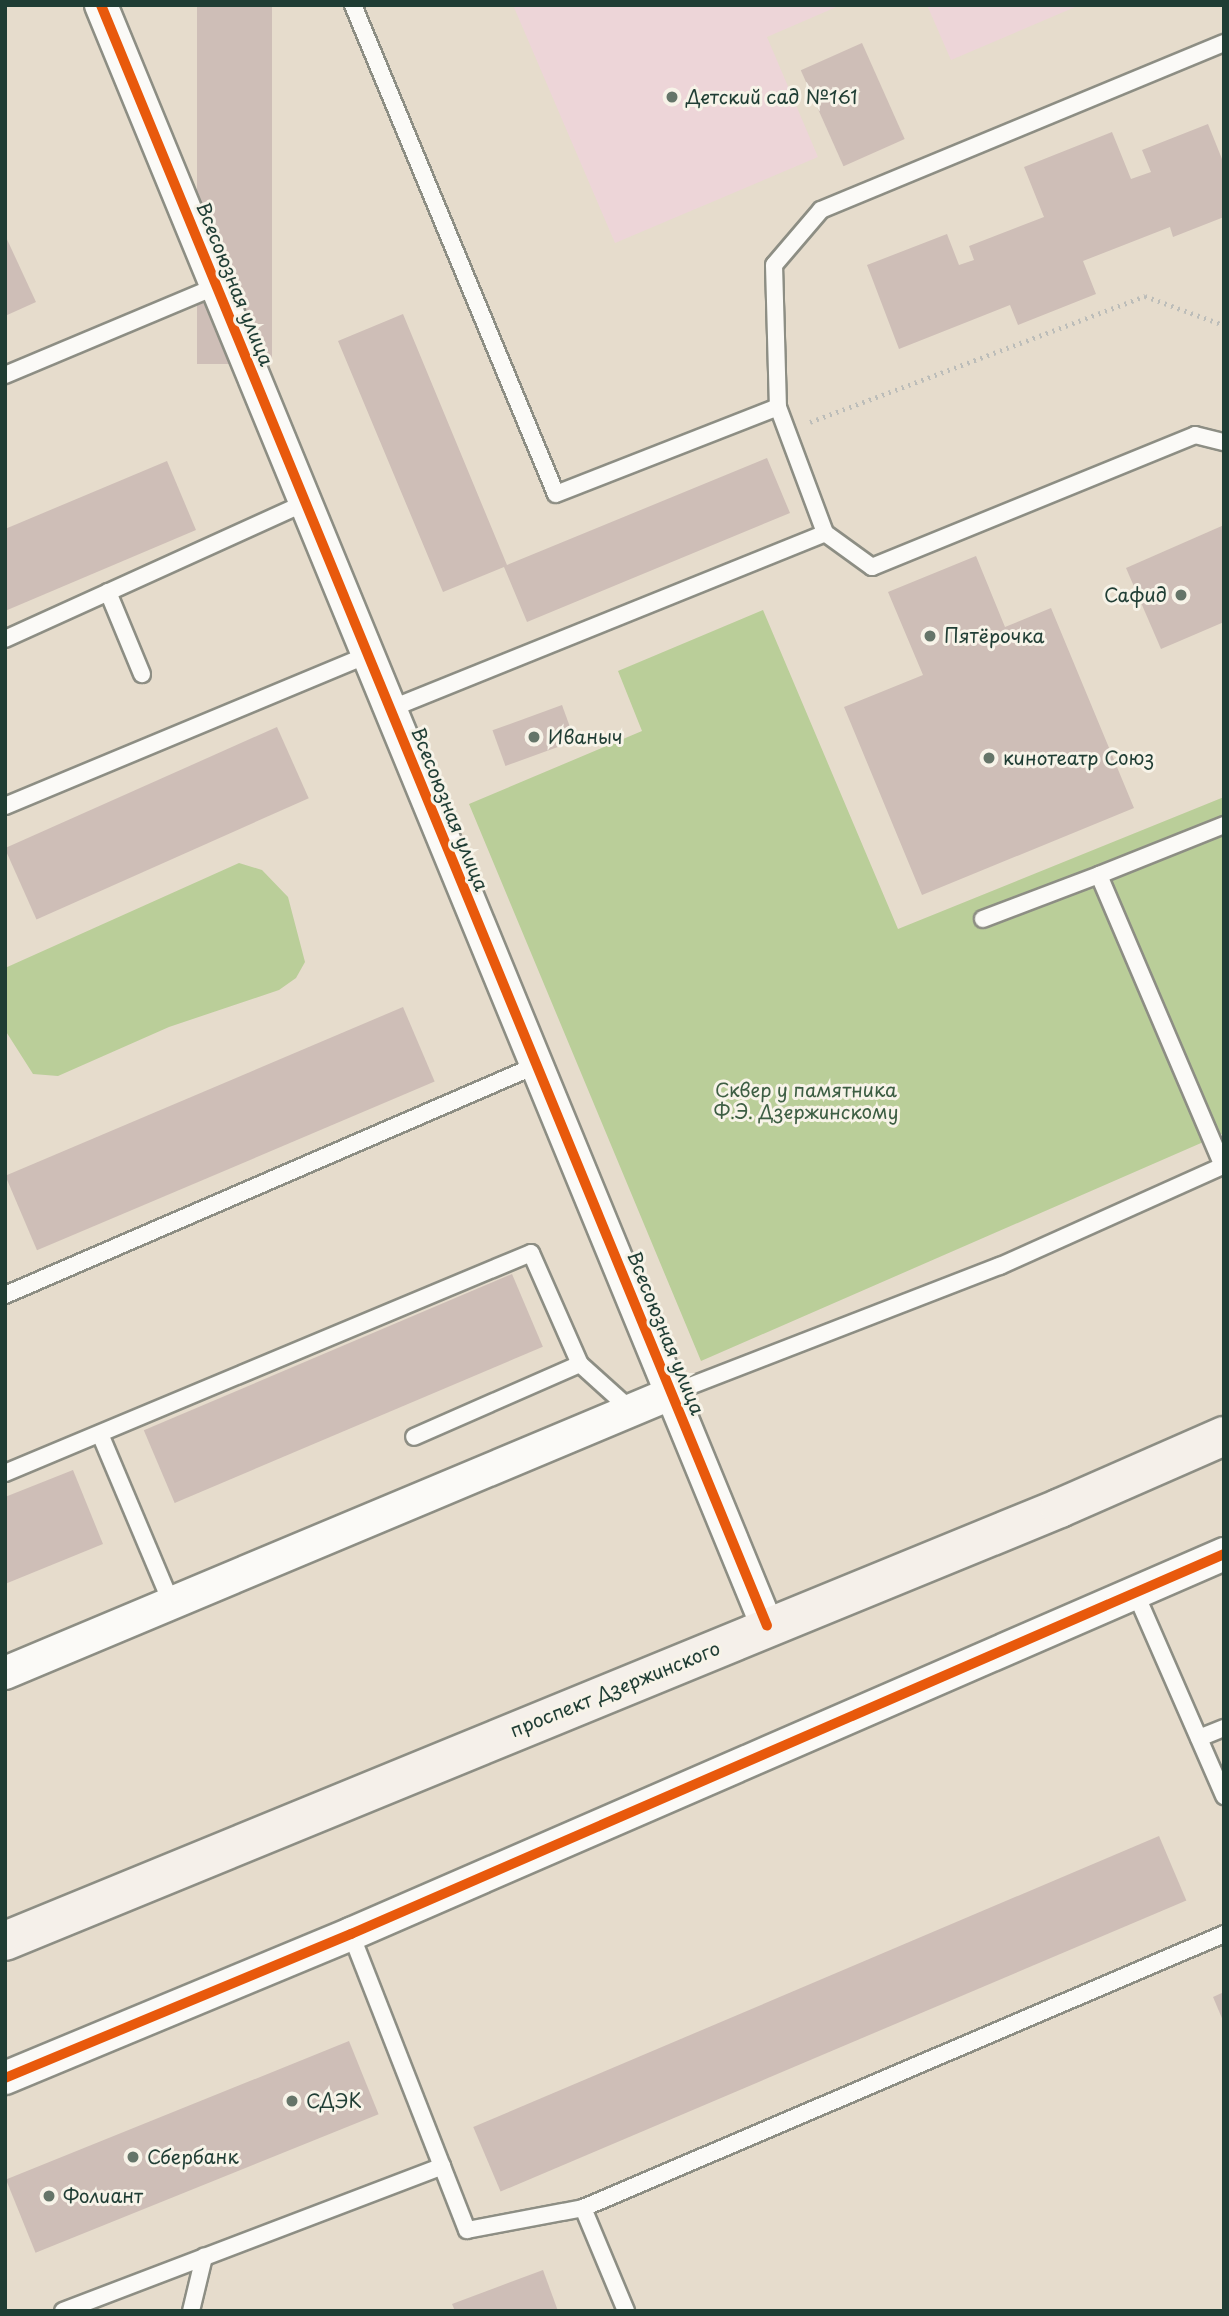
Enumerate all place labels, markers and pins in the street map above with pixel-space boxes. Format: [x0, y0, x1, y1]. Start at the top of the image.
place label: Детский сад №161 [686, 86, 859, 108]
marker: Детский сад №161 [664, 89, 680, 105]
place label: Сафид [1104, 584, 1167, 606]
marker: Сафид [1173, 587, 1189, 603]
place label: Пятёрочка [944, 625, 1045, 647]
marker: Пятёрочка [922, 628, 938, 644]
place label: Иваныч [548, 726, 623, 748]
marker: Иваныч [526, 729, 542, 745]
place label: кинотеатр Союз [1003, 747, 1155, 769]
marker: кинотеатр Союз [981, 750, 997, 766]
place label: СДЭК [306, 2090, 362, 2112]
marker: СДЭК [284, 2093, 300, 2109]
place label: Сбербанк [147, 2146, 239, 2168]
marker: Сбербанк [125, 2149, 141, 2165]
place label: Фолиант [63, 2185, 143, 2207]
marker: Фолиант [41, 2188, 57, 2204]

